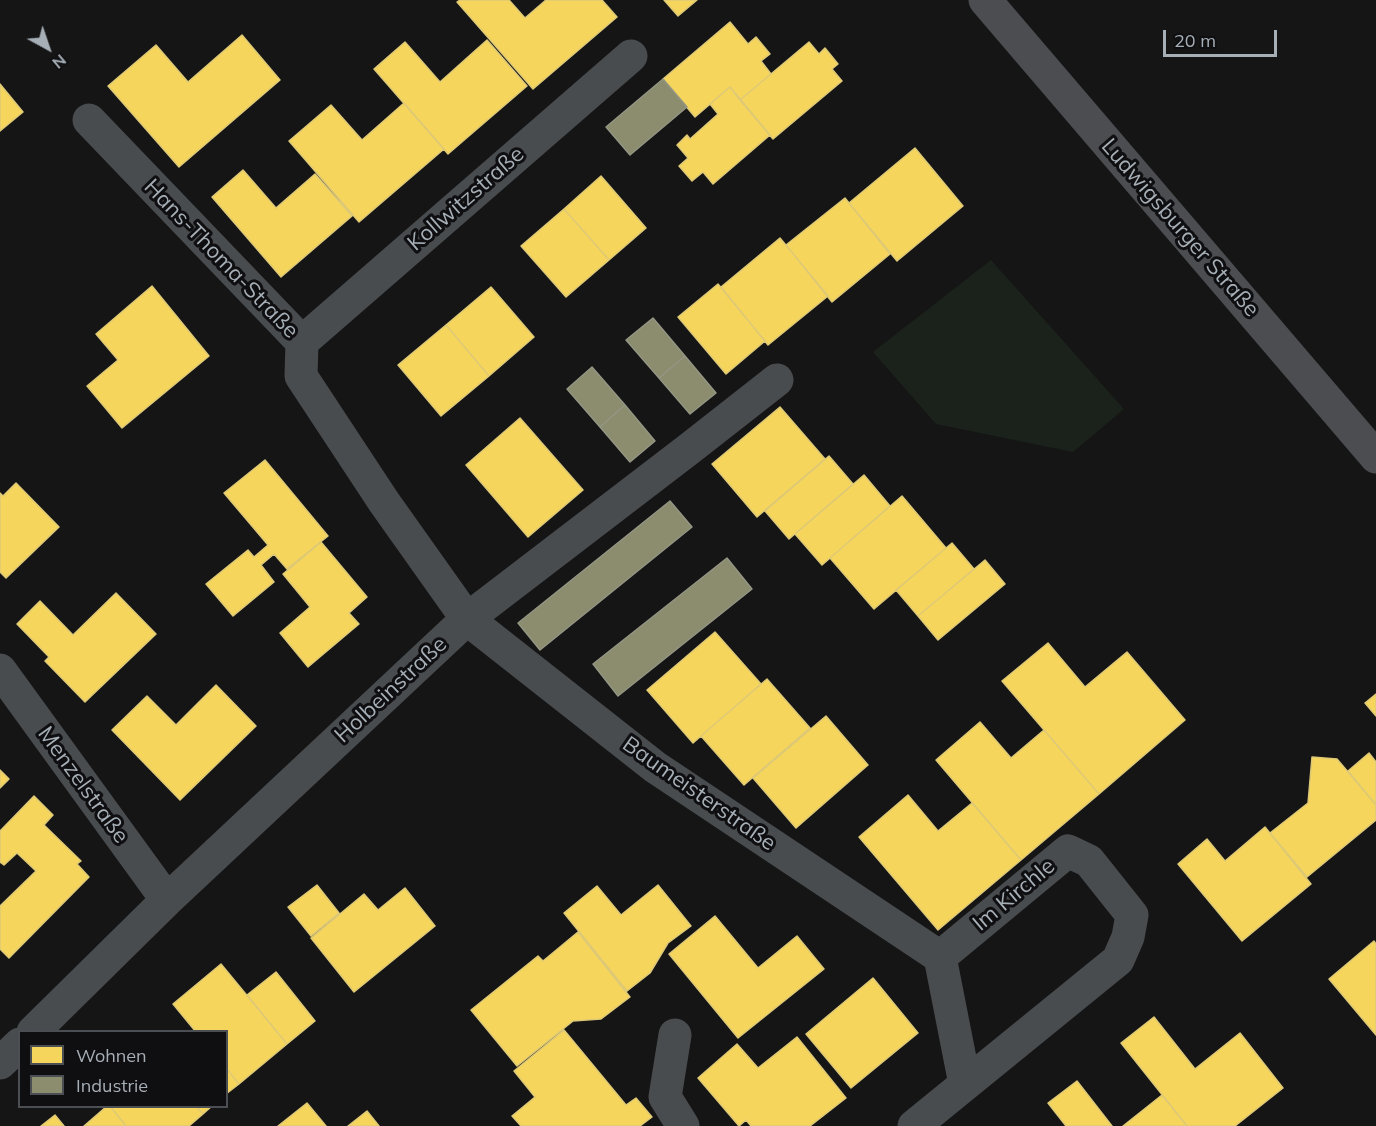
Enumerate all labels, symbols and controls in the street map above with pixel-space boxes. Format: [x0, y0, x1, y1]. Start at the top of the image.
north arrow [18, 18, 78, 78]
scale bar [1166, 18, 1280, 56]
text: 20 m [1174, 29, 1216, 52]
text: N [49, 50, 71, 73]
street label: Ludwigsburger Straße [1095, 134, 1265, 322]
street label: Kollwitzstraße [402, 141, 530, 257]
street label: Hans-Thoma-Straße [138, 174, 304, 344]
street label: Holbeinstraße [330, 631, 452, 749]
street label: Menzelstraße [32, 722, 134, 848]
street label: Baumeisterstraße [617, 731, 781, 857]
street label: Im Kirchle [968, 853, 1060, 937]
legend [18, 1030, 228, 1108]
text: Wohnen [76, 1044, 147, 1067]
text: Industrie [76, 1074, 148, 1097]

